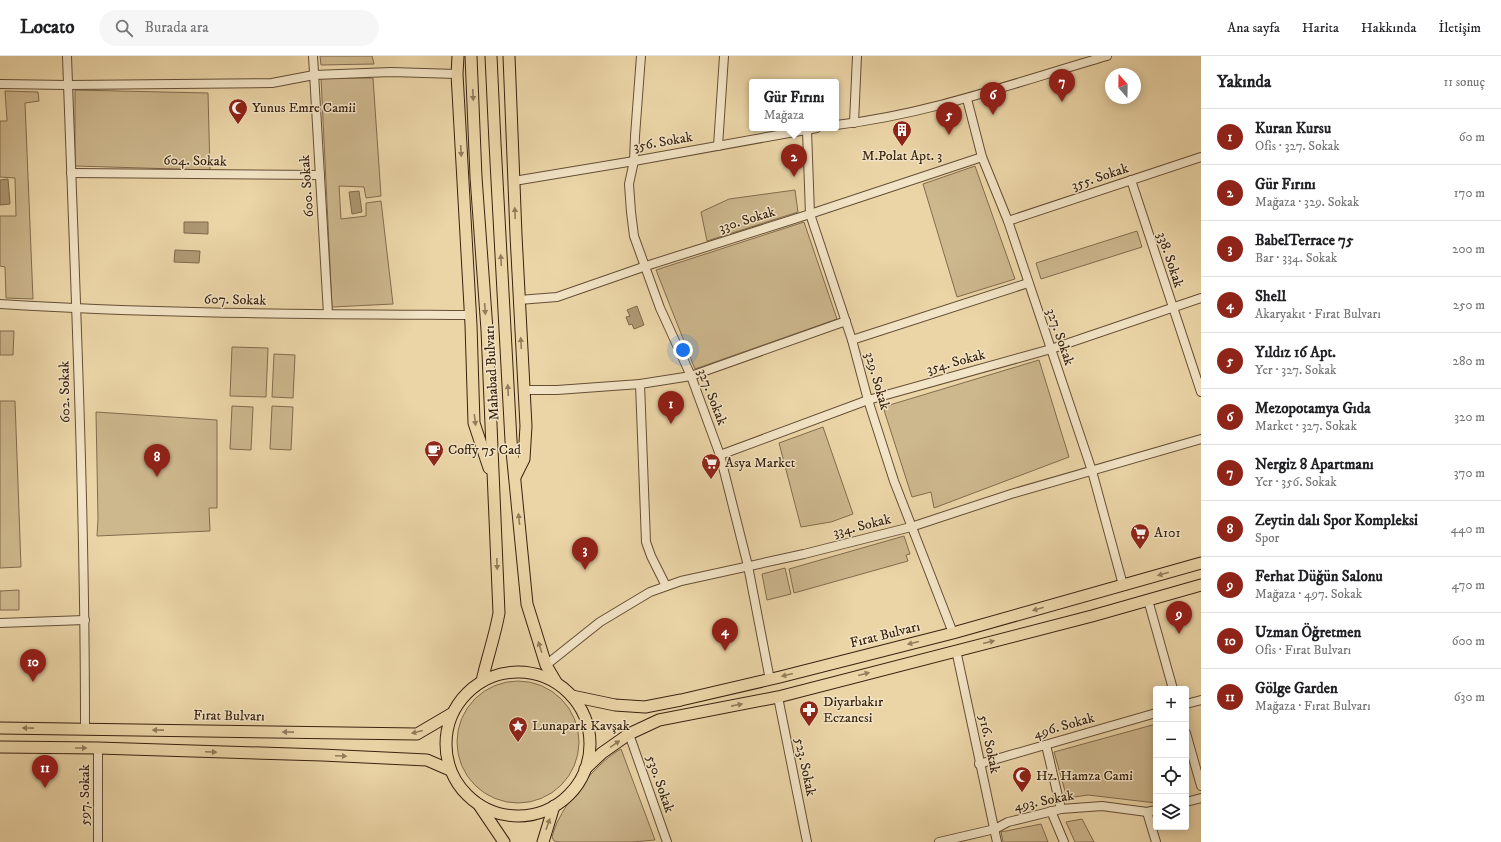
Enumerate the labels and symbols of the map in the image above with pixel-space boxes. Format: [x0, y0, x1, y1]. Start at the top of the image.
north arrow [1105, 68, 1141, 104]
pin: 7 [1049, 69, 1075, 102]
pin: 6 [980, 82, 1006, 115]
one-way arrow [469, 89, 476, 101]
mosque icon: Yunus Emre Camii [227, 97, 249, 125]
place label: Yunus Emre Camii [252, 99, 356, 117]
pin: 5 [936, 102, 962, 135]
building icon: M.Polat Apt. 3 [891, 119, 913, 147]
street label: 356. Sokak [632, 128, 694, 156]
pin: 2 [781, 144, 807, 177]
one-way arrow [458, 145, 465, 157]
place label: M.Polat Apt. 3 [862, 147, 942, 165]
street label: 604. Sokak [163, 151, 227, 171]
street label: 600. Sokak [296, 154, 318, 218]
street label: 355. Sokak [1069, 159, 1131, 195]
street label: 330. Sokak [717, 203, 778, 237]
one-way arrow [512, 206, 518, 219]
street label: 338. Sokak [1153, 230, 1187, 290]
one-way arrow [498, 253, 504, 266]
street label: 607. Sokak [204, 290, 266, 310]
one-way arrow [482, 303, 489, 315]
street label: 327. Sokak [1042, 306, 1078, 368]
street label: Mahabad Bulvarı [481, 325, 503, 421]
one-way arrow [518, 337, 525, 349]
your location [673, 340, 693, 360]
street label: 354. Sokak [925, 346, 987, 378]
street label: 329. Sokak [860, 350, 894, 412]
street label: 602. Sokak [55, 361, 75, 423]
street label: 327. Sokak [693, 366, 731, 428]
one-way arrow [505, 384, 512, 396]
pin: 1 [658, 391, 684, 424]
one-way arrow [471, 414, 478, 426]
cafe icon: Coffy 75 Cad [423, 439, 445, 467]
place label: Coffy 75 Cad [448, 441, 521, 459]
pin: 8 [144, 444, 170, 477]
supermarket icon: Asya Market [700, 452, 722, 480]
place label: Asya Market [725, 454, 796, 472]
street label: 334. Sokak [831, 510, 893, 542]
one-way arrow [516, 513, 523, 525]
supermarket icon: A101 [1129, 522, 1151, 550]
place label: A101 [1154, 524, 1181, 542]
pin: 3 [572, 537, 598, 570]
one-way arrow [494, 558, 500, 571]
one-way arrow [1157, 571, 1169, 577]
pin: 9 [1166, 601, 1192, 634]
one-way arrow [1032, 606, 1044, 612]
pin: 4 [712, 618, 738, 651]
street label: Fırat Bulvarı [848, 618, 922, 652]
one-way arrow [984, 639, 996, 645]
one-way arrow [907, 640, 919, 646]
one-way arrow [536, 641, 542, 653]
pin: 10 [20, 649, 46, 682]
one-way arrow [858, 671, 870, 677]
one-way arrow [781, 673, 793, 679]
place label: Diyarbakır Eczanesi [823, 693, 884, 727]
pharmacy icon: Diyarbakır Eczanesi [798, 699, 820, 727]
one-way arrow [731, 701, 743, 707]
street label: Fırat Bulvarı [193, 706, 265, 726]
street label: 496. Sokak [1031, 709, 1097, 743]
street label: 516. Sokak [974, 713, 1004, 775]
place icon: Lunapark Kavşak [507, 715, 529, 743]
place label: Lunapark Kavşak [532, 717, 630, 735]
one-way arrow [21, 725, 34, 731]
one-way arrow [151, 727, 164, 733]
one-way arrow [281, 729, 294, 735]
one-way arrow [411, 730, 424, 736]
street label: 523. Sokak [790, 736, 820, 798]
one-way arrow [610, 740, 620, 748]
one-way arrow [75, 745, 88, 751]
one-way arrow [205, 749, 217, 756]
one-way arrow [335, 752, 347, 759]
street label: 530. Sokak [642, 753, 678, 815]
pin: 11 [32, 755, 58, 788]
street label: 597. Sokak [76, 764, 94, 826]
mosque icon: Hz. Hamza Cami [1011, 765, 1033, 793]
place label: Hz. Hamza Cami [1036, 767, 1133, 785]
street label: 493. Sokak [1013, 786, 1075, 816]
one-way arrow [545, 818, 551, 830]

